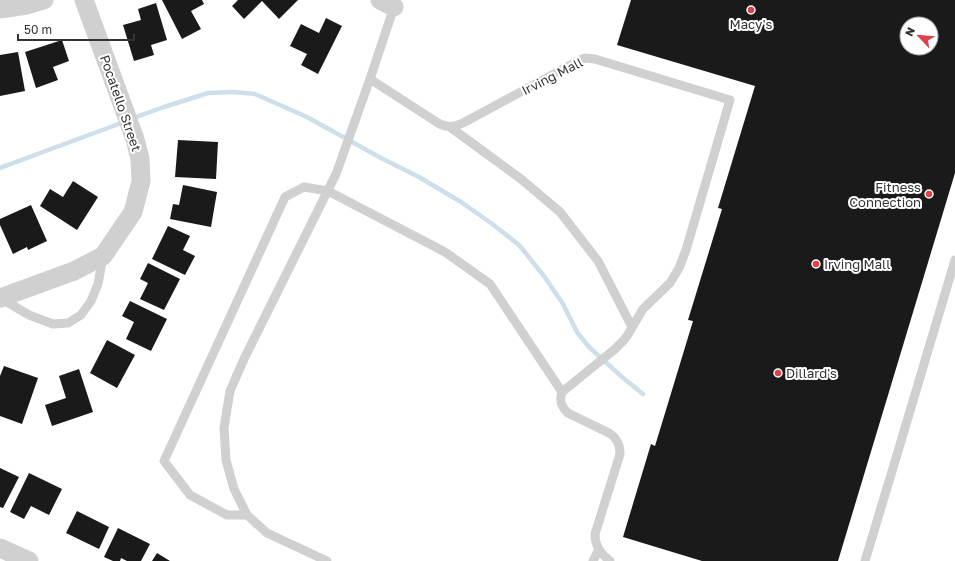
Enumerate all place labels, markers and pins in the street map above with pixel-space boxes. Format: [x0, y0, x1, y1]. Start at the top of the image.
marker: Macy's [746, 5, 756, 15]
place label: Macy's [730, 16, 773, 32]
place label: Fitness Connection [849, 179, 921, 210]
marker: Fitness Connection [924, 189, 934, 199]
place label: Irving Mall [824, 256, 890, 272]
marker: Irving Mall [811, 259, 821, 269]
place label: Dillard's [786, 365, 837, 381]
marker: Dillard's [773, 368, 783, 378]

